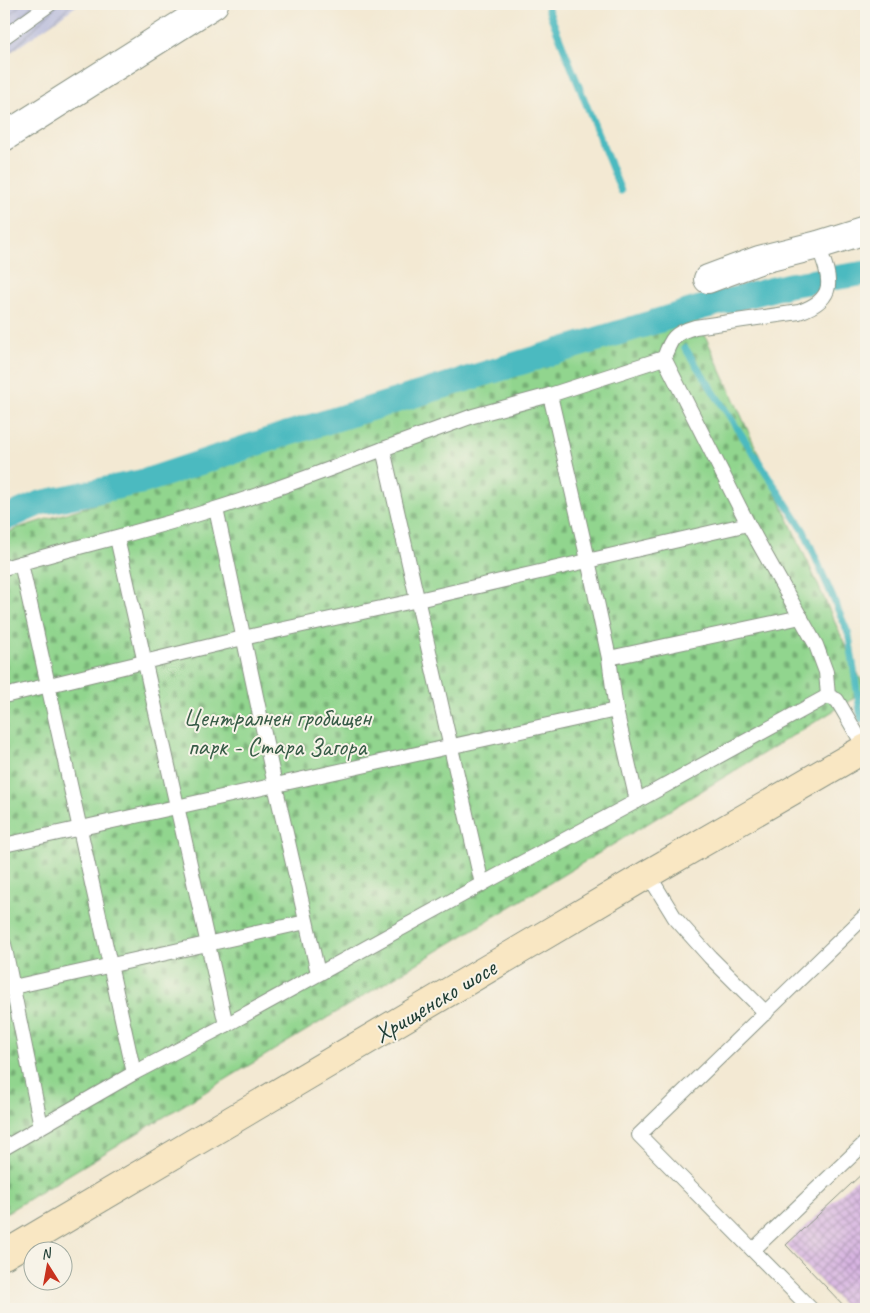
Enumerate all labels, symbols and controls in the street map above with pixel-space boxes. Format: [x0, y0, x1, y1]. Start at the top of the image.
park label: Централнен гробищен парк - Стара Загора [183, 702, 373, 763]
street label: Хрищенско шосе [368, 951, 504, 1050]
north arrow [22, 1240, 72, 1290]
text: N [40, 1244, 54, 1263]

